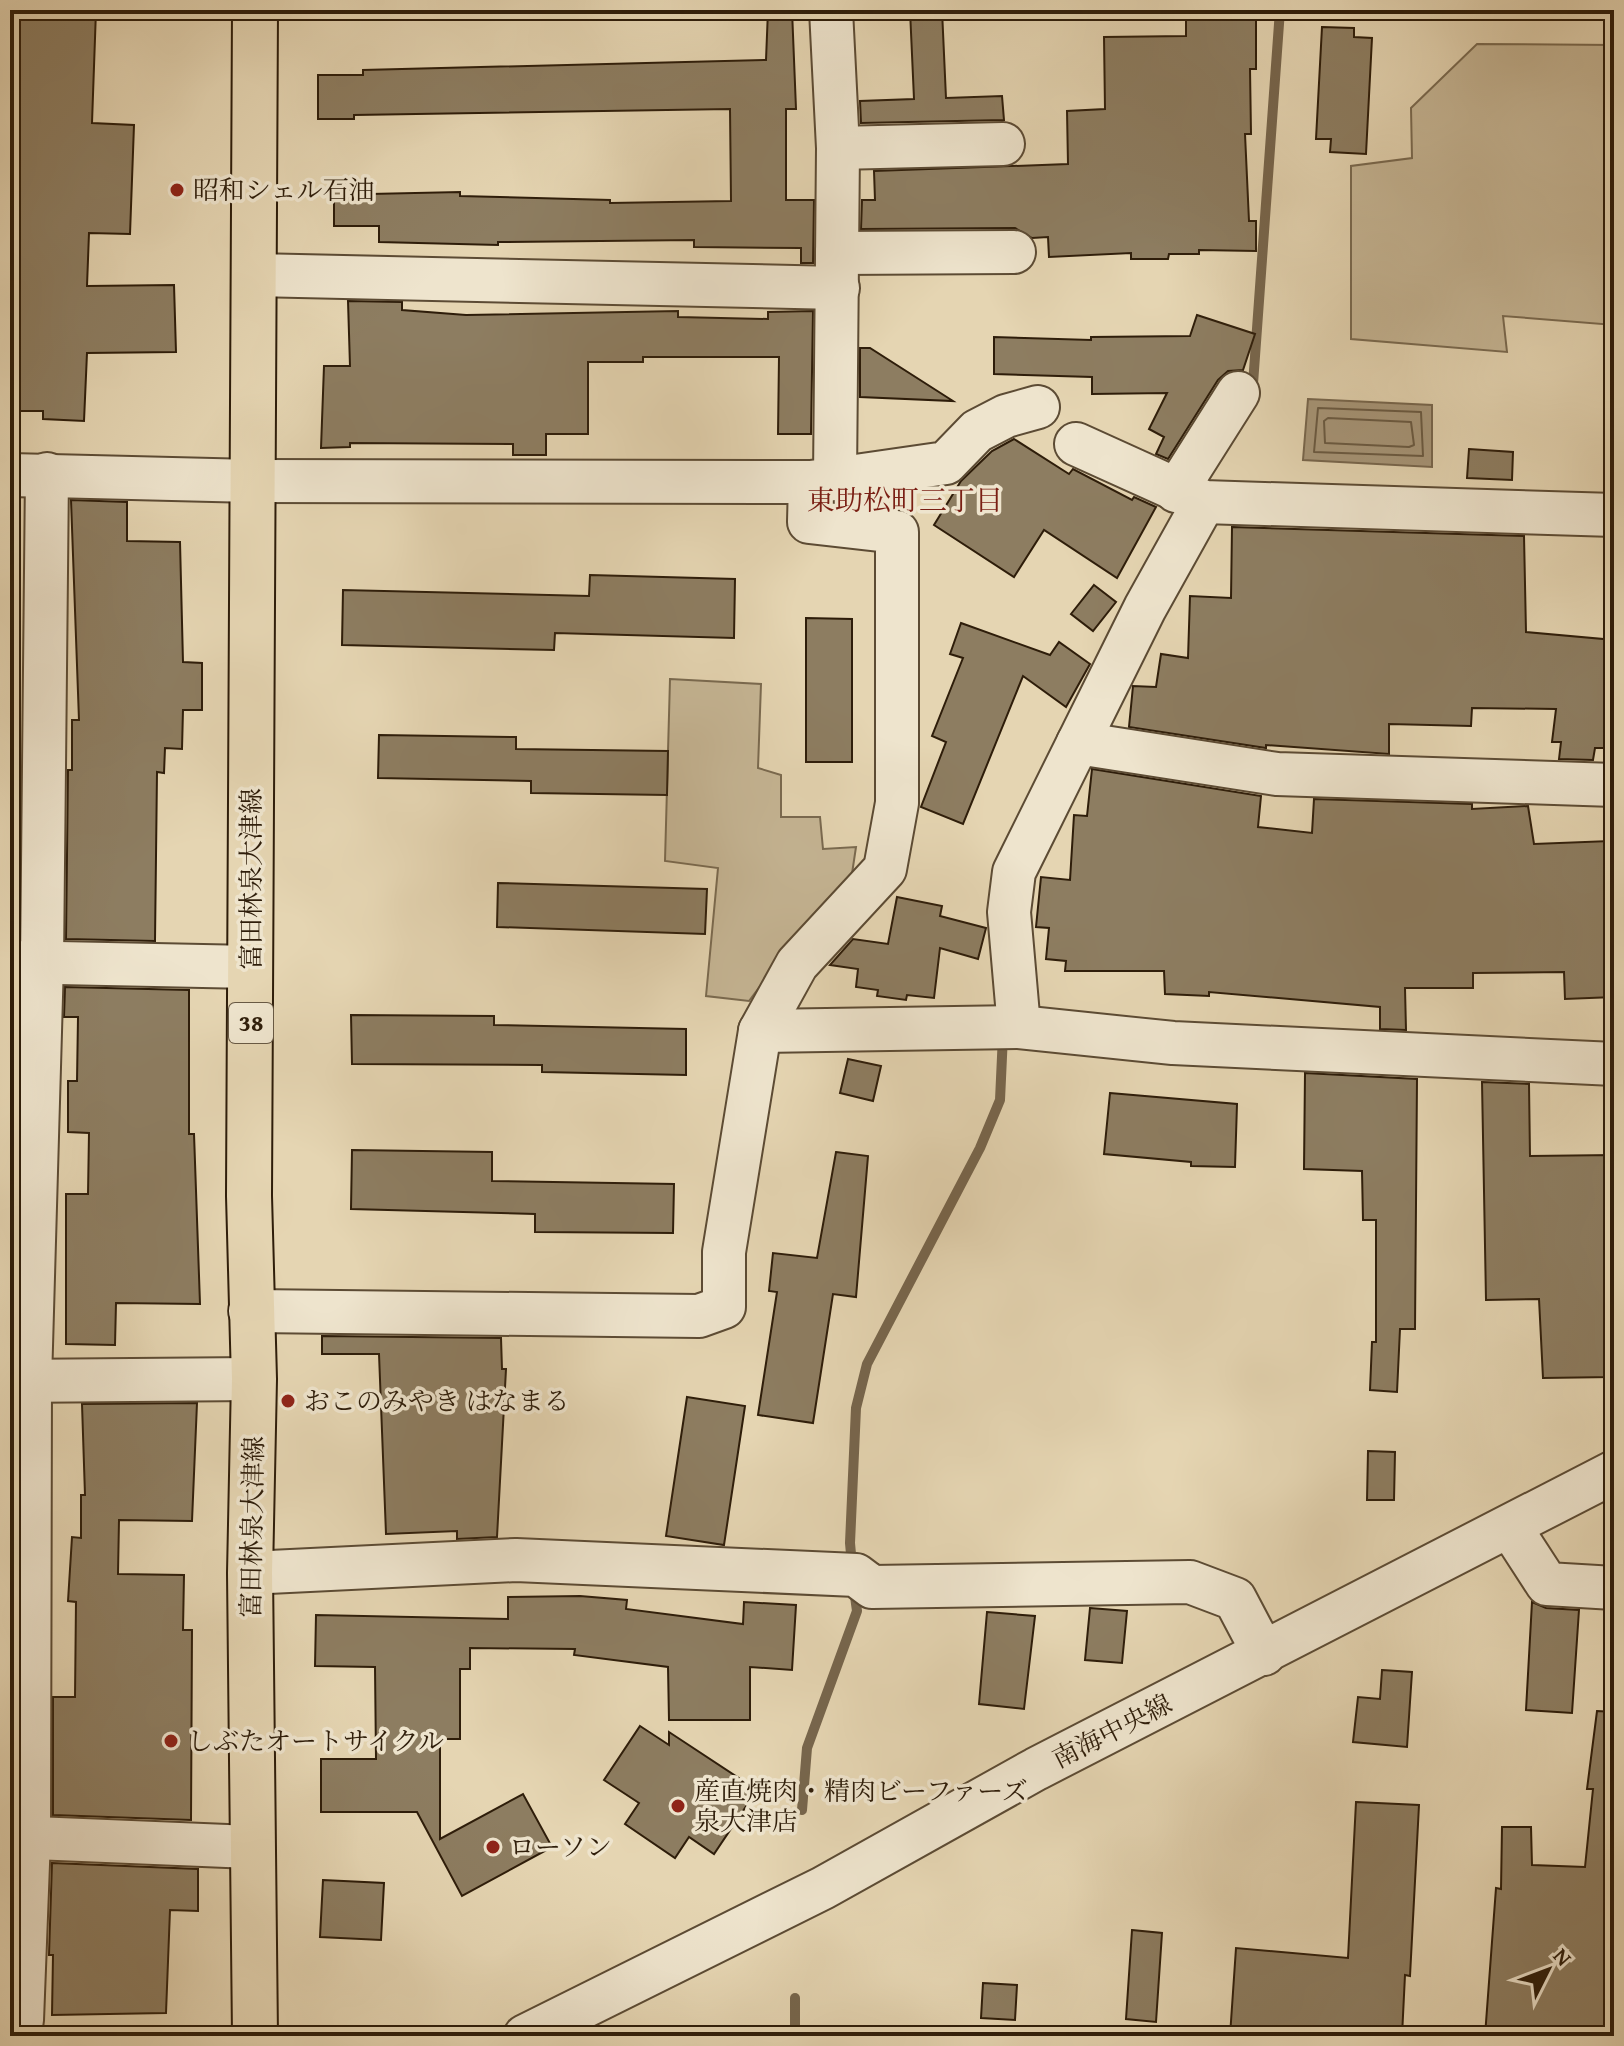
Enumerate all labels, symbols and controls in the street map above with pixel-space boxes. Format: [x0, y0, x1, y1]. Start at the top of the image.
place label: 昭和シェル石油 [193, 170, 374, 209]
marker: 昭和シェル石油 [168, 181, 186, 199]
district label: 東助松町三丁目 [807, 479, 1003, 520]
street label: 富田林泉大津線 [231, 788, 270, 970]
road number: 38 [229, 1003, 273, 1043]
place label: おこのみやき はなまる [304, 1381, 570, 1420]
marker: おこのみやき はなまる [279, 1392, 297, 1410]
street label: 富田林泉大津線 [230, 1436, 273, 1618]
street label: 南海中央線 [1045, 1684, 1179, 1777]
place label: しぶたオートサイクル [187, 1721, 444, 1760]
marker: しぶたオートサイクル [162, 1732, 180, 1750]
place label: 産直焼肉・精肉ビーファーズ 泉大津店 [694, 1771, 1028, 1840]
marker: 産直焼肉・精肉ビーファーズ 泉大津店 [669, 1797, 687, 1815]
place label: ローソン [509, 1827, 612, 1866]
marker: ローソン [484, 1838, 502, 1856]
north arrow [1508, 1930, 1588, 2010]
text: N [1546, 1940, 1580, 1973]

